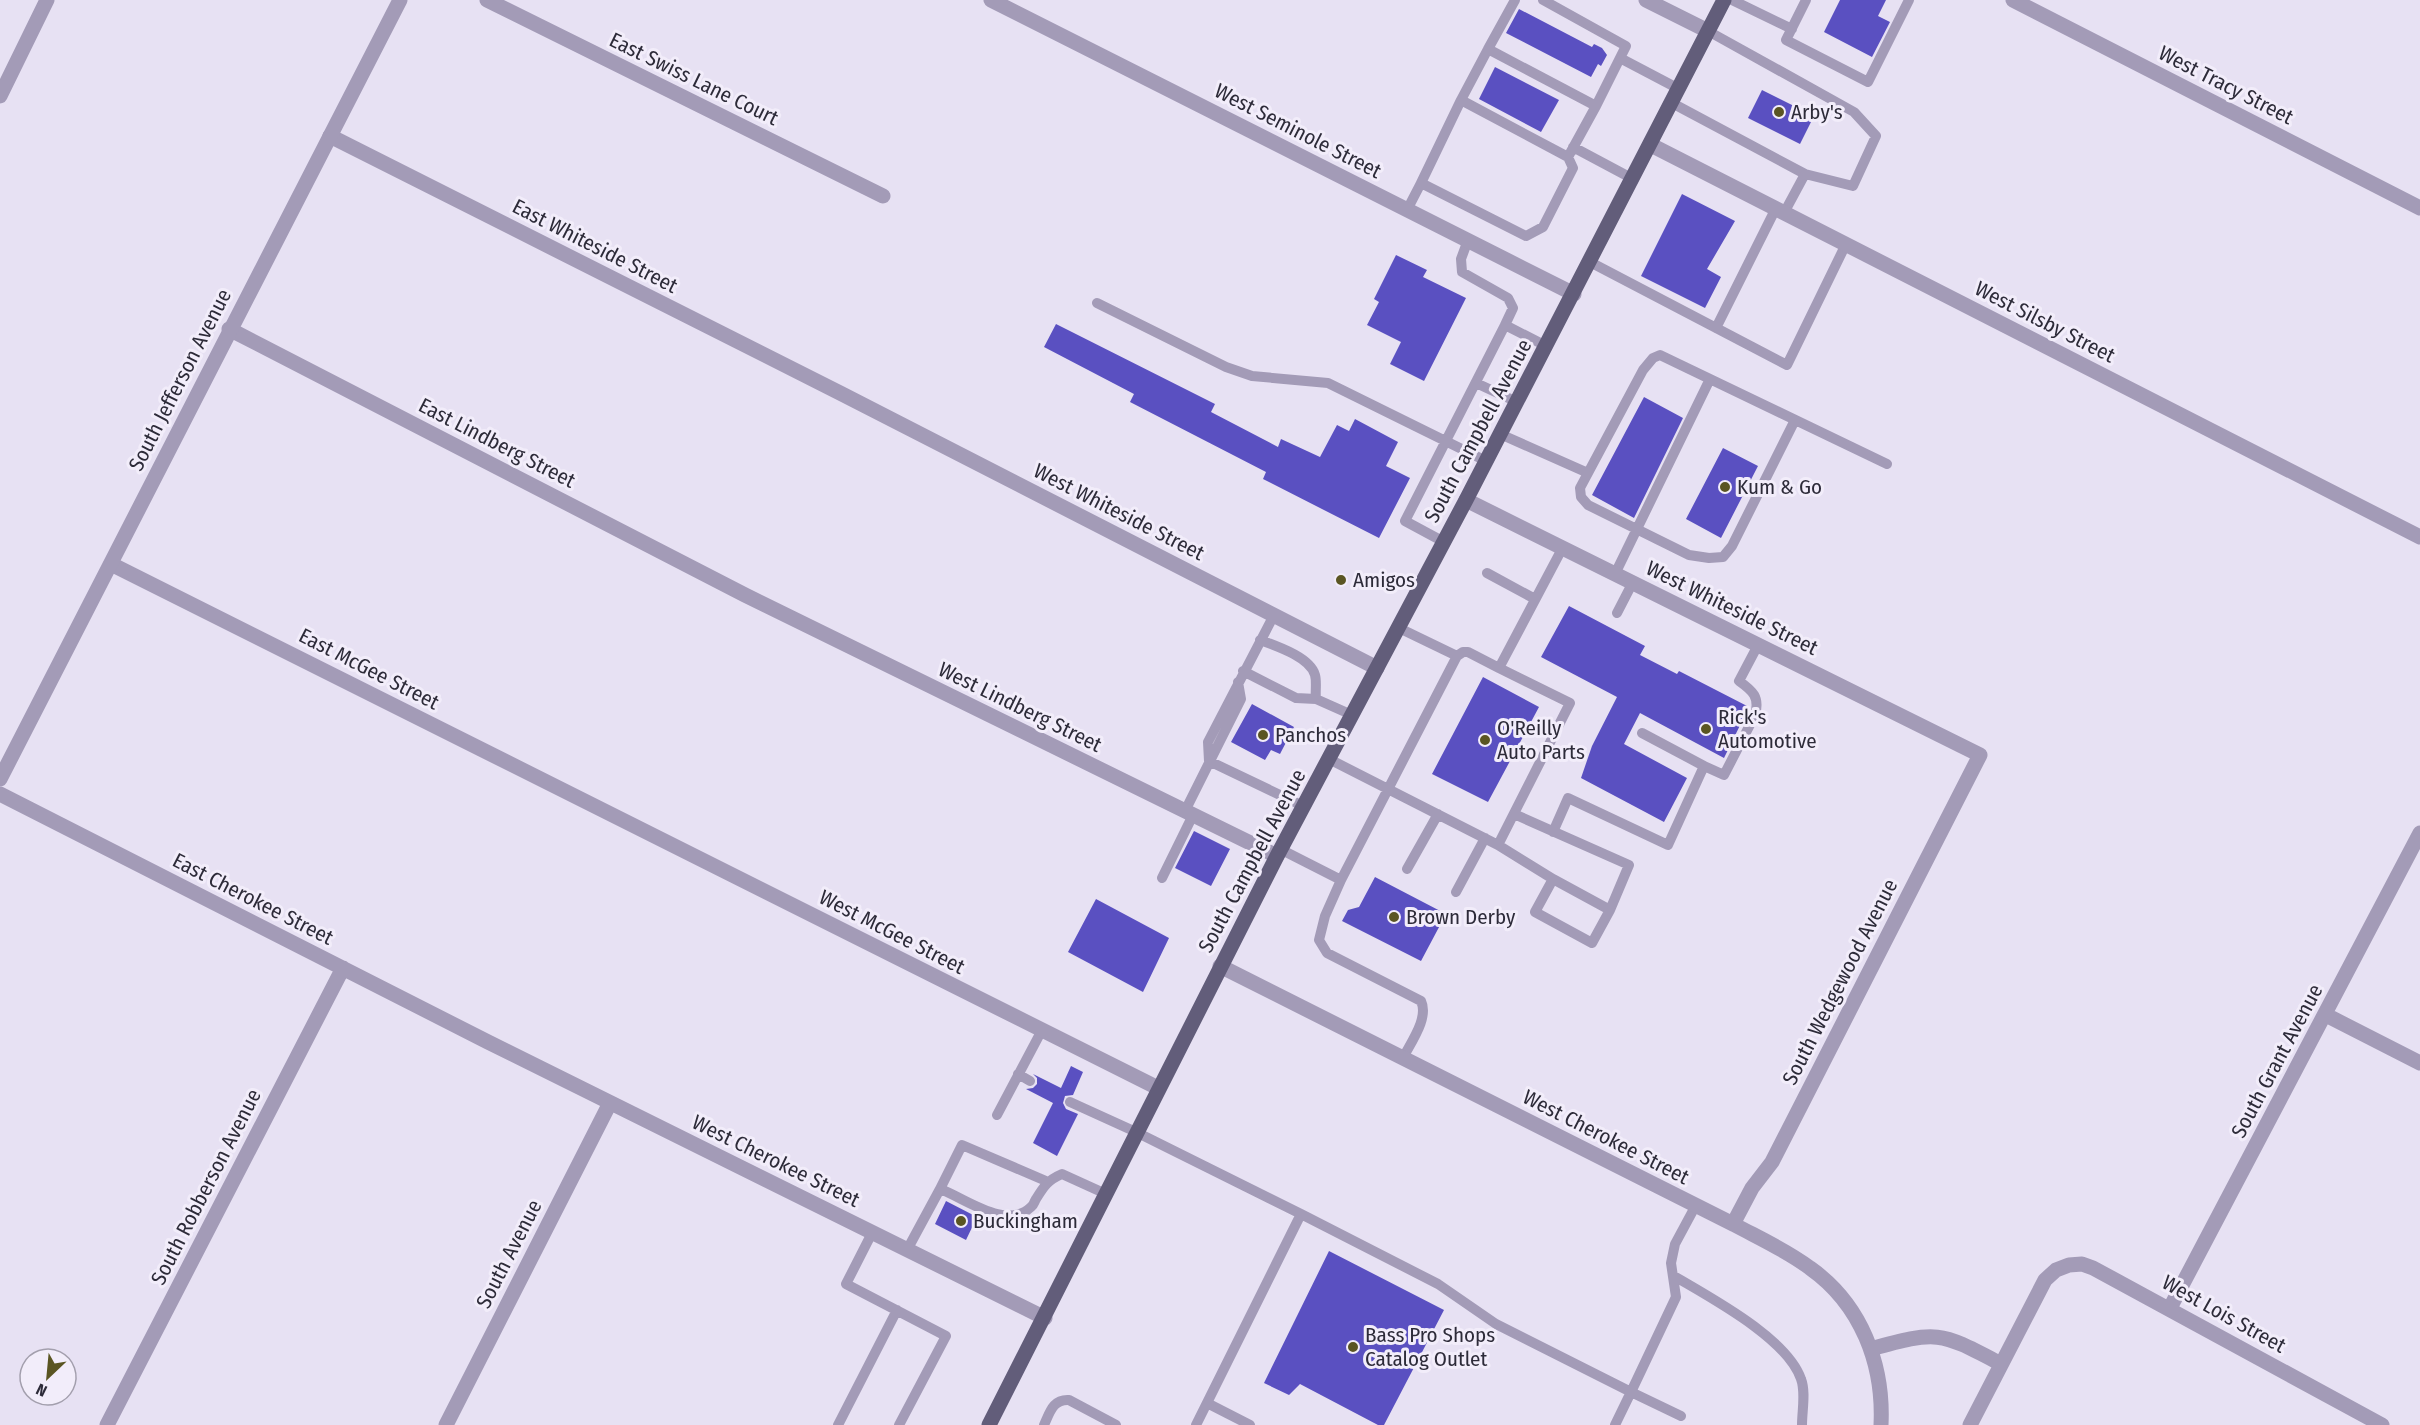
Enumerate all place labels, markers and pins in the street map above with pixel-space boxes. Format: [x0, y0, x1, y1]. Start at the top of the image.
place label: Arby's [1791, 99, 1843, 125]
marker: Arby's [1772, 105, 1786, 119]
place label: Kum & Go [1737, 474, 1822, 500]
marker: Kum & Go [1718, 480, 1732, 494]
place label: Amigos [1353, 567, 1415, 593]
marker: Amigos [1334, 573, 1348, 587]
place label: Rick's Automotive [1718, 704, 1817, 754]
place label: O'Reilly Auto Parts [1497, 715, 1585, 765]
place label: Panchos [1275, 722, 1346, 748]
marker: Rick's Automotive [1699, 722, 1713, 736]
marker: Panchos [1256, 728, 1270, 742]
marker: O'Reilly Auto Parts [1478, 733, 1492, 747]
place label: Brown Derby [1406, 904, 1516, 930]
marker: Brown Derby [1387, 910, 1401, 924]
place label: Buckingham [973, 1208, 1078, 1234]
marker: Buckingham [954, 1214, 968, 1228]
place label: Bass Pro Shops Catalog Outlet [1365, 1322, 1495, 1372]
marker: Bass Pro Shops Catalog Outlet [1346, 1340, 1360, 1354]

